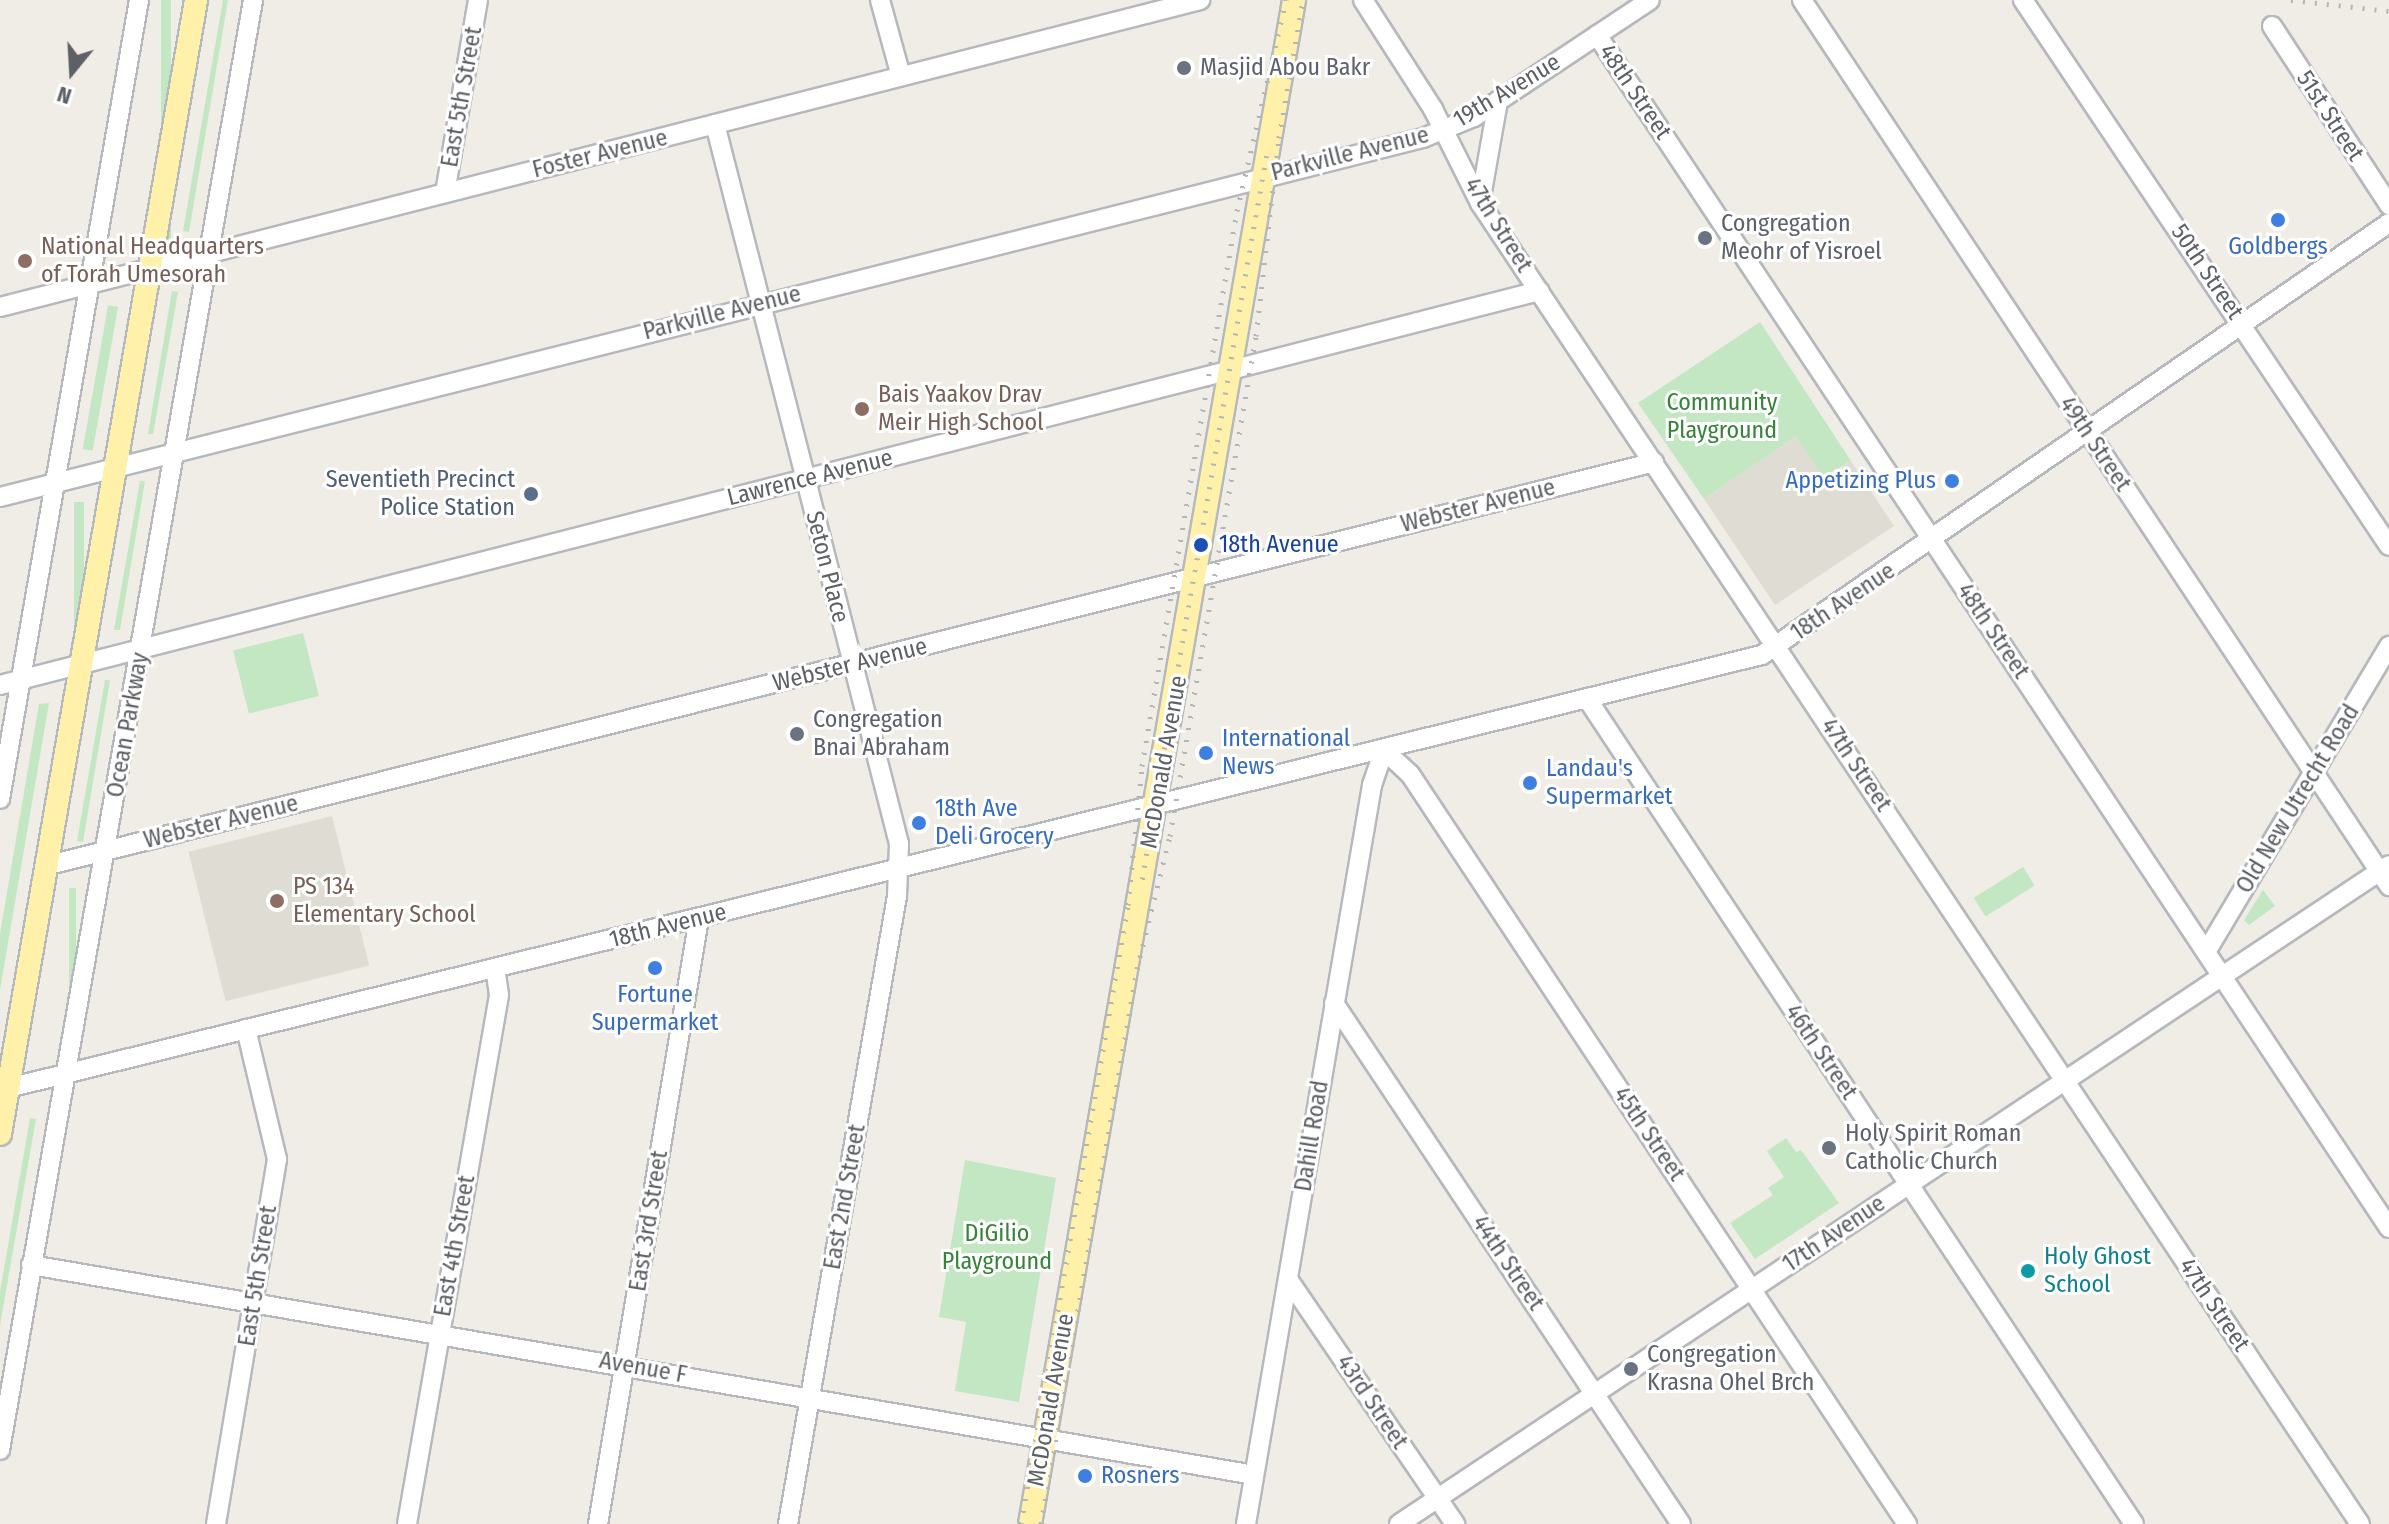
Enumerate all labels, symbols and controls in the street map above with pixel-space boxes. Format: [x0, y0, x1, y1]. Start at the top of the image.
street label: East 5th Street [435, 24, 489, 170]
north arrow [32, 32, 112, 112]
street label: 48th Street [1593, 39, 1677, 145]
street label: 19th Avenue [1448, 48, 1566, 134]
place label: Masjid Abou Bakr [1200, 54, 1370, 82]
marker: Masjid Abou Bakr [1175, 59, 1193, 77]
street label: 51st Street [2290, 65, 2370, 167]
text: N [54, 80, 75, 110]
street label: Parkville Avenue [1268, 120, 1432, 188]
street label: Foster Avenue [530, 123, 670, 185]
street label: 47th Street [1458, 172, 1538, 278]
place label: Congregation Meohr of Yisroel [1721, 210, 1882, 266]
marker: Goldbergs [2269, 211, 2287, 229]
street label: 50th Street [2165, 219, 2249, 325]
marker: Congregation Meohr of Yisroel [1696, 229, 1714, 247]
place label: National Headquarters of Torah Umesorah [41, 233, 264, 289]
place label: Goldbergs [2228, 233, 2328, 261]
marker: National Headquarters of Torah Umesorah [16, 252, 34, 270]
street label: Parkville Avenue [640, 279, 804, 347]
place label: Bais Yaakov Drav Meir High School [878, 381, 1044, 437]
park label: Community Playground [1667, 389, 1777, 445]
street label: 49th Street [2053, 391, 2137, 497]
marker: Bais Yaakov Drav Meir High School [853, 400, 871, 418]
street label: Lawrence Avenue [724, 444, 896, 512]
place label: Seventieth Precinct Police Station [326, 466, 515, 522]
place label: Appetizing Plus [1786, 467, 1936, 495]
marker: Appetizing Plus [1943, 472, 1961, 490]
street label: Webster Avenue [1398, 473, 1558, 539]
marker: Seventieth Precinct Police Station [522, 485, 540, 503]
street label: Seton Place [799, 508, 855, 626]
place label: 18th Avenue [1219, 531, 1339, 559]
marker: 18th Avenue [1190, 534, 1212, 556]
street label: 18th Avenue [1785, 557, 1901, 647]
street label: 48th Street [1951, 578, 2035, 684]
street label: Webster Avenue [770, 632, 930, 698]
street label: Ocean Parkway [101, 650, 155, 800]
street label: McDonald Avenue [1135, 673, 1193, 851]
street label: Old New Utrecht Road [2230, 699, 2366, 899]
place label: Congregation Bnai Abraham [813, 706, 950, 762]
street label: 47th Street [1814, 713, 1898, 817]
marker: Congregation Bnai Abraham [788, 725, 806, 743]
place label: International News [1222, 725, 1350, 781]
marker: International News [1197, 744, 1215, 762]
place label: Landau's Supermarket [1546, 755, 1673, 811]
marker: Landau's Supermarket [1521, 774, 1539, 792]
street label: Webster Avenue [141, 789, 301, 855]
place label: 18th Ave Deli Grocery [935, 795, 1054, 851]
marker: 18th Ave Deli Grocery [910, 814, 928, 832]
place label: PS 134 Elementary School [293, 873, 476, 929]
marker: PS 134 Elementary School [268, 892, 286, 910]
street label: 18th Avenue [606, 898, 730, 954]
marker: Fortune Supermarket [646, 959, 664, 977]
place label: Fortune Supermarket [592, 981, 718, 1037]
street label: 46th Street [1779, 999, 1863, 1105]
street label: Dahill Road [1289, 1078, 1335, 1194]
street label: 45th Street [1607, 1081, 1691, 1187]
place label: Holy Spirit Roman Catholic Church [1845, 1120, 2021, 1176]
street label: East 2nd Street [818, 1122, 872, 1272]
marker: Holy Spirit Roman Catholic Church [1820, 1139, 1838, 1157]
street label: East 3rd Street [624, 1148, 674, 1294]
street label: East 4th Street [428, 1173, 482, 1319]
street label: 17th Avenue [1777, 1189, 1891, 1279]
street label: East 5th Street [233, 1203, 283, 1349]
street label: 44th Street [1466, 1210, 1550, 1316]
park label: DiGilio Playground [942, 1220, 1052, 1276]
place label: Holy Ghost School [2044, 1243, 2151, 1299]
street label: 47th Street [2172, 1253, 2256, 1357]
marker: Holy Ghost School [2019, 1262, 2037, 1280]
street label: McDonald Avenue [1022, 1311, 1080, 1489]
place label: Congregation Krasna Ohel Brch [1647, 1341, 1815, 1397]
street label: Avenue F [597, 1346, 689, 1390]
street label: 43rd Street [1330, 1349, 1414, 1455]
marker: Congregation Krasna Ohel Brch [1622, 1360, 1640, 1378]
place label: Rosners [1101, 1462, 1179, 1490]
marker: Rosners [1076, 1467, 1094, 1485]

